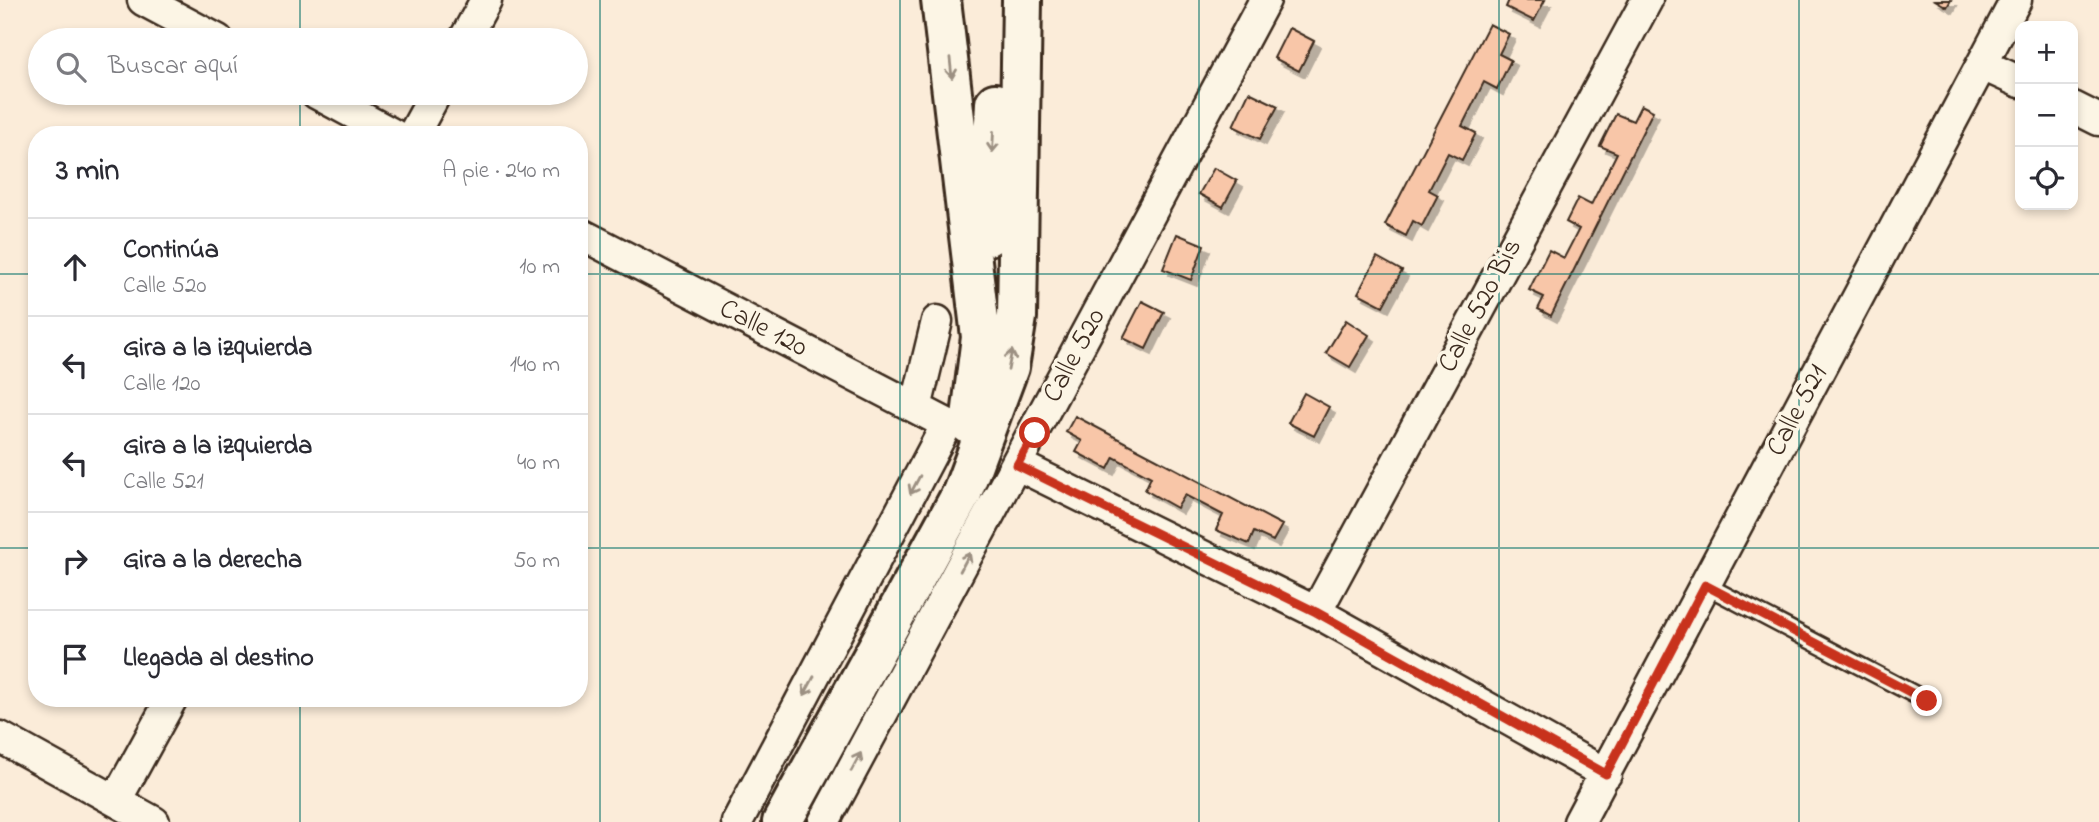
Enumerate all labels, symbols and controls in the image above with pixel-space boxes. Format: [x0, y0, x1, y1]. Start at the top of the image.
map controls [2015, 21, 2078, 210]
button: + [2015, 21, 2078, 84]
search box [28, 28, 588, 105]
icon: search [52, 48, 90, 86]
text: Buscar aquí [108, 48, 238, 86]
one-way arrow [944, 56, 957, 78]
button: − [2015, 84, 2078, 147]
one-way arrow [986, 130, 999, 152]
button: locate [2015, 147, 2078, 210]
text: 3 min [56, 150, 119, 194]
text: A pie · 240 m [442, 155, 560, 188]
text: Continúa [123, 232, 219, 270]
street label: Calle 520 Bis [1428, 232, 1534, 380]
icon: ahead [56, 248, 94, 286]
text: 10 m [519, 251, 560, 284]
text: Calle 520 [123, 270, 206, 303]
street label: Calle 120 [712, 289, 814, 369]
street label: Calle 520 [1033, 302, 1117, 410]
text: Gira a la izquierda [123, 330, 312, 368]
icon: left [56, 346, 94, 384]
text: 140 m [510, 349, 560, 382]
one-way arrow [1003, 349, 1017, 372]
street label: Calle 521 [1757, 358, 1839, 464]
text: Calle 120 [123, 368, 201, 401]
route start [1019, 417, 1050, 448]
text: Gira a la izquierda [123, 428, 312, 466]
icon: left [56, 444, 94, 482]
text: 40 m [517, 447, 560, 480]
text: Calle 521 [123, 466, 204, 499]
one-way arrow [908, 474, 921, 495]
icon: right [56, 542, 94, 580]
text: Gira a la derecha [123, 542, 302, 580]
text: 50 m [513, 545, 560, 578]
one-way arrow [959, 552, 972, 573]
icon: arrive [56, 640, 94, 678]
text: Llegada al destino [123, 640, 314, 678]
one-way arrow [802, 675, 815, 696]
route end [1911, 685, 1942, 716]
one-way arrow [850, 752, 864, 773]

